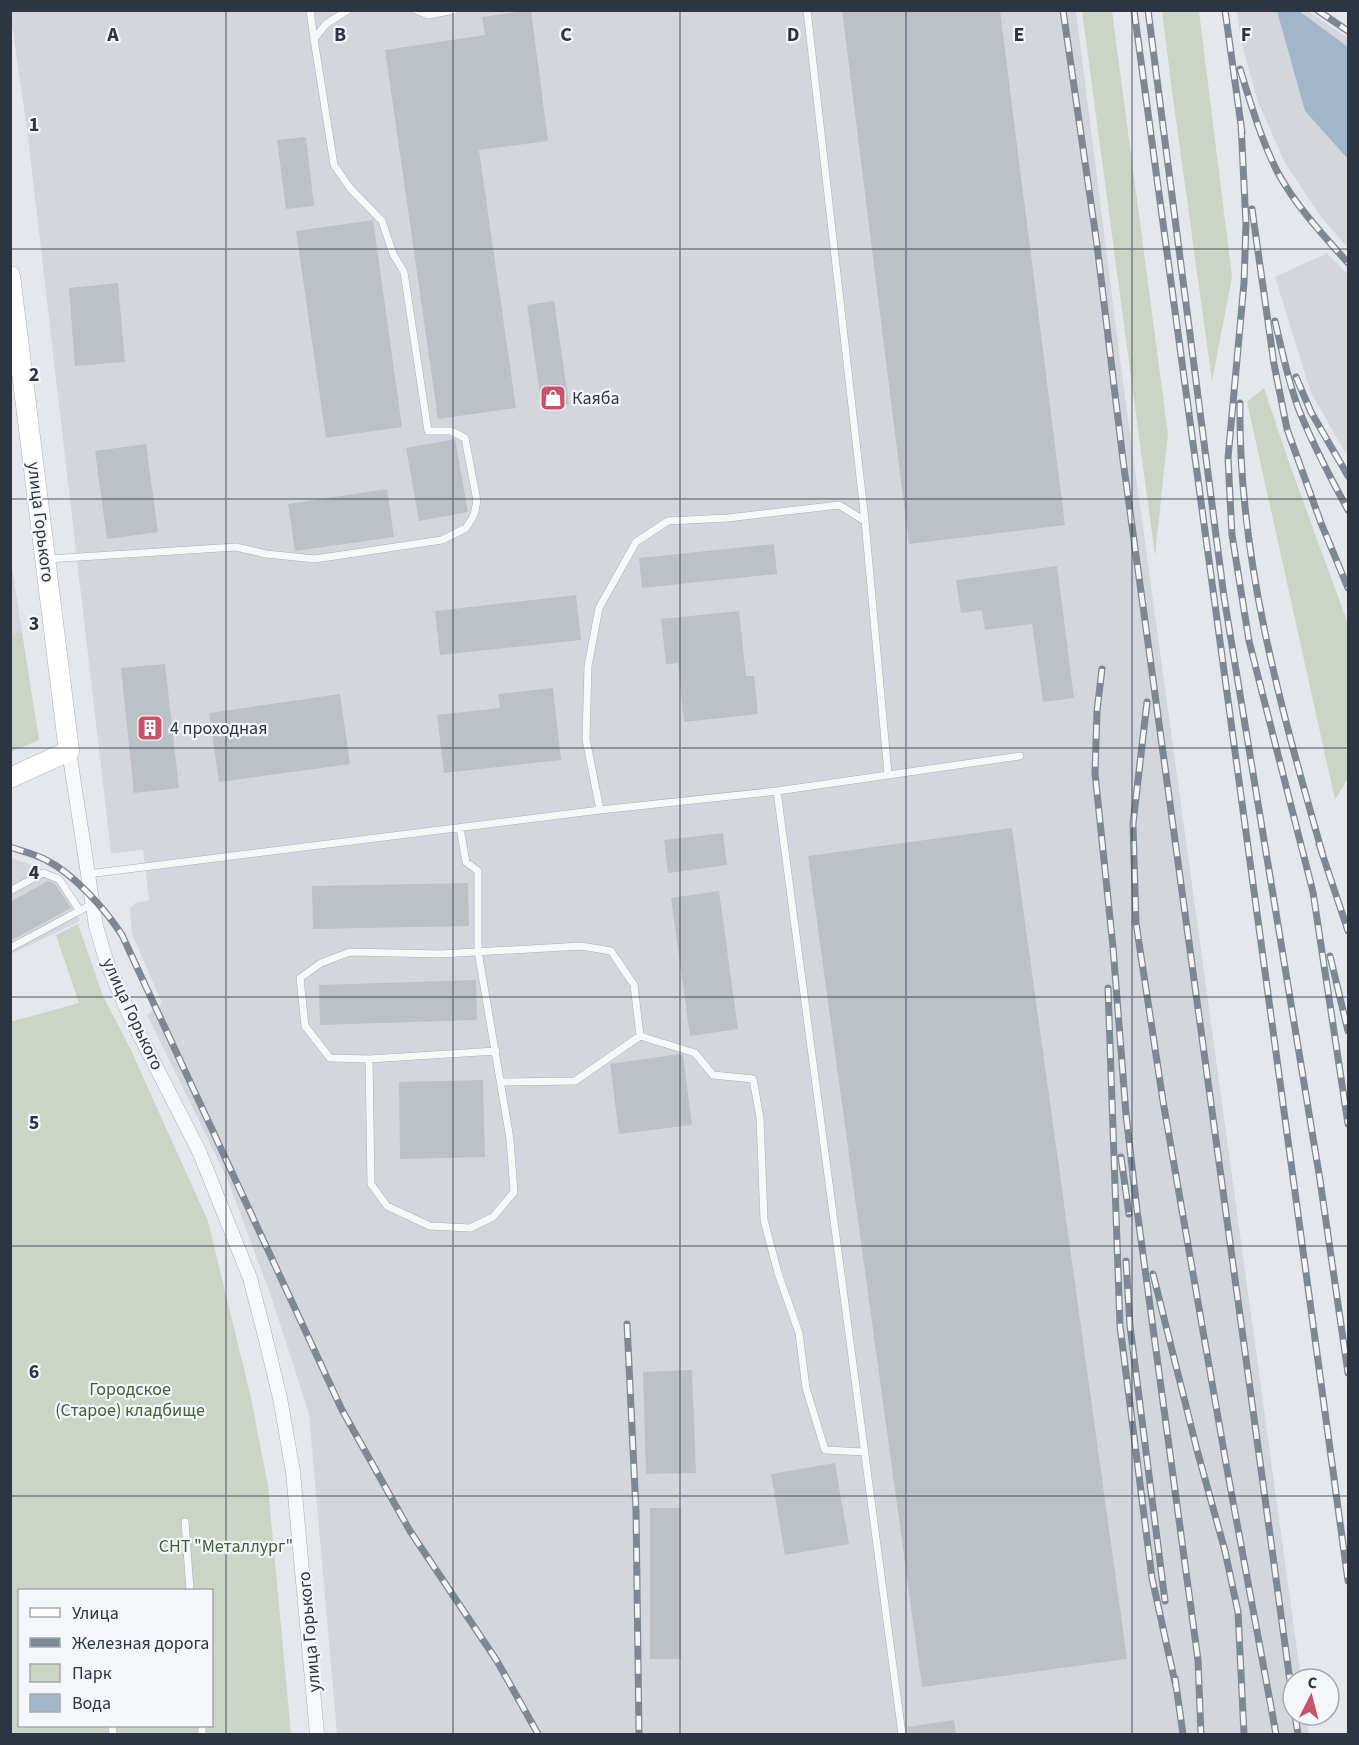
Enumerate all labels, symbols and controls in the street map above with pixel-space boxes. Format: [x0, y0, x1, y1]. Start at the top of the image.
text: A [106, 21, 119, 49]
text: B [334, 21, 346, 49]
text: C [560, 21, 572, 49]
text: D [787, 21, 799, 49]
text: E [1014, 21, 1024, 49]
text: F [1241, 21, 1251, 49]
text: 1 [29, 111, 39, 139]
text: 2 [29, 361, 39, 389]
shop icon: Каяба [538, 383, 568, 413]
place label: Каяба [572, 386, 619, 411]
street label: улица Горького [21, 460, 60, 584]
text: 3 [29, 610, 39, 638]
building icon: 4 проходная [135, 713, 165, 743]
place label: 4 проходная [170, 716, 267, 741]
text: 4 [29, 859, 40, 887]
street label: улица Горького [96, 954, 169, 1074]
text: 5 [29, 1109, 39, 1137]
text: 6 [29, 1358, 39, 1386]
park label: Городское (Старое) кладбище [55, 1377, 205, 1423]
park label: СНТ "Металлург" [159, 1534, 293, 1559]
street label: улица Горького [292, 1571, 327, 1693]
legend [18, 1589, 213, 1727]
text: Улица [72, 1601, 119, 1626]
text: Железная дорога [72, 1631, 209, 1656]
text: Парк [72, 1661, 112, 1686]
north arrow [1281, 1667, 1341, 1727]
text: С [1307, 1672, 1318, 1695]
text: Вода [72, 1691, 111, 1716]

